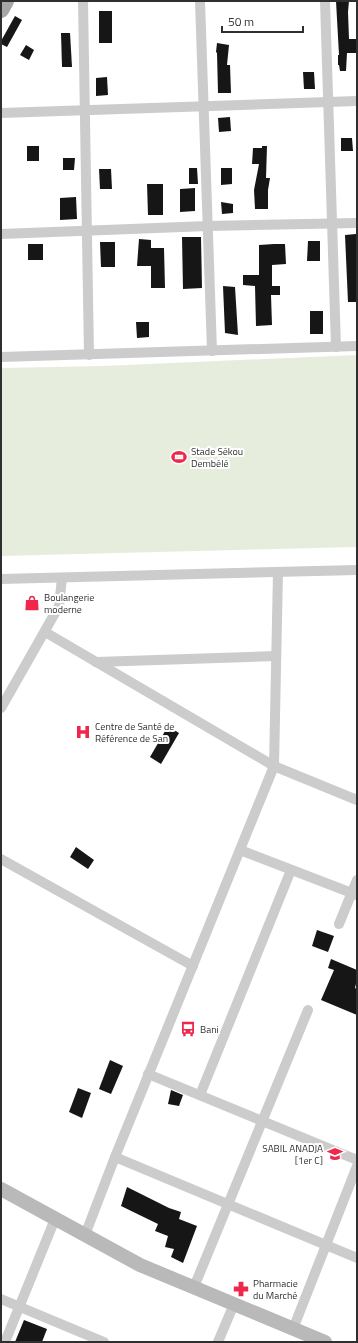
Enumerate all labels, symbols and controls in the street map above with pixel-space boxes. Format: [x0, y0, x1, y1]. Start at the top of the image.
scale bar [222, 8, 303, 34]
text: 50 m [228, 12, 254, 31]
place label: Stade Sékou Dembélé [191, 444, 243, 471]
sports icon: Stade Sékou Dembélé [170, 448, 188, 466]
place label: Boulangerie moderne [44, 590, 94, 617]
shop icon: Boulangerie moderne [23, 594, 41, 612]
place label: Centre de Santé de Référence de San [95, 719, 174, 746]
hospital icon: Centre de Santé de Référence de San [74, 723, 92, 741]
bus stop icon: Bani [179, 1020, 197, 1038]
place label: Bani [200, 1022, 219, 1037]
place label: SABIL ANADJA [1er C] [262, 1141, 323, 1168]
school or university icon: SABIL ANADJA [1er C] [326, 1145, 344, 1163]
place label: Pharmacie du Marché [253, 1276, 298, 1303]
pharmacy icon: Pharmacie du Marché [232, 1280, 250, 1298]

